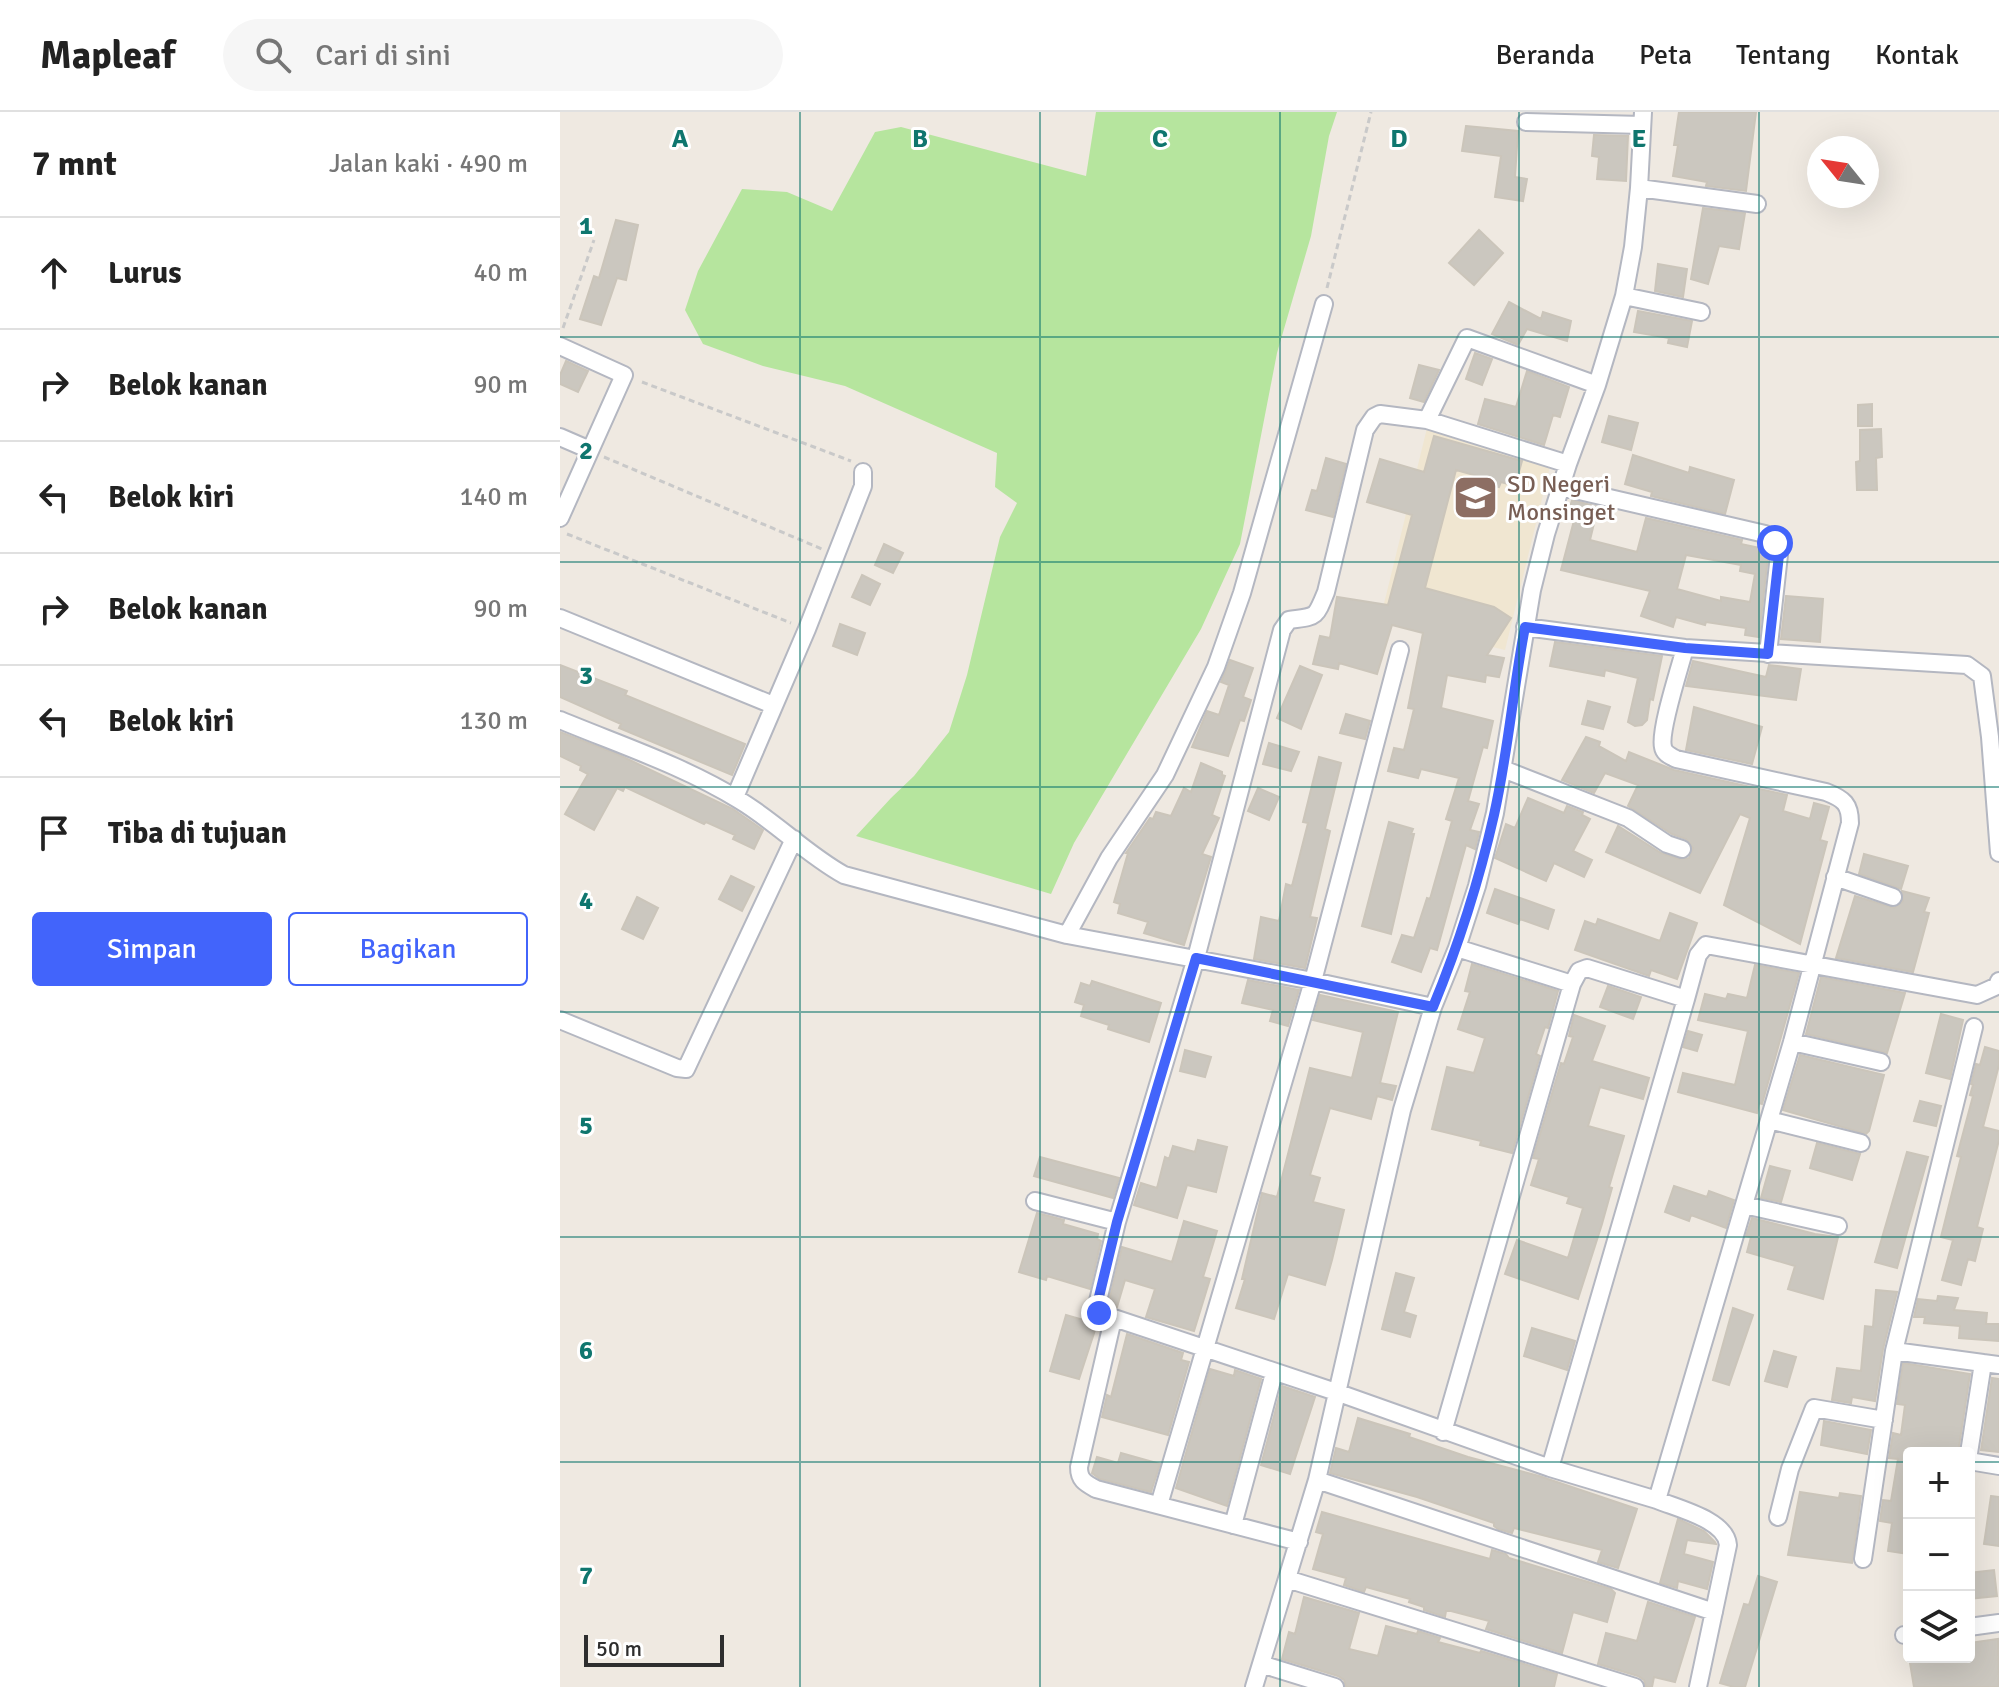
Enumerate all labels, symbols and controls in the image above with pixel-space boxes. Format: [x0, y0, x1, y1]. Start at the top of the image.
search box [223, 19, 783, 91]
text: Mapleaf [40, 32, 175, 79]
icon: search [251, 33, 295, 77]
text: Cari di sini [315, 37, 451, 74]
text: Beranda [1495, 38, 1595, 72]
text: Peta [1639, 38, 1692, 72]
text: Tentang [1736, 38, 1831, 72]
text: Kontak [1875, 38, 1959, 72]
text: A [672, 123, 689, 155]
text: B [912, 123, 928, 155]
text: C [1152, 123, 1168, 155]
text: D [1390, 123, 1408, 155]
text: E [1632, 123, 1646, 155]
north arrow [1807, 136, 1879, 208]
text: 7 mnt [32, 143, 117, 185]
text: Jalan kaki · 490 m [329, 148, 528, 180]
text: 1 [579, 210, 593, 242]
icon: ahead [32, 251, 76, 295]
text: Lurus [108, 255, 182, 292]
text: 40 m [473, 257, 528, 289]
icon: right [32, 363, 76, 407]
text: Belok kanan [108, 367, 268, 404]
text: 90 m [473, 369, 528, 401]
text: 2 [579, 435, 593, 467]
place label: SD Negeri Monsinget [1507, 469, 1615, 527]
school or university icon: SD Negeri Monsinget [1452, 474, 1500, 522]
icon: left [32, 475, 76, 519]
text: Belok kiri [108, 479, 234, 516]
text: 140 m [459, 481, 528, 513]
route start [1757, 525, 1793, 561]
icon: right [32, 587, 76, 631]
text: Belok kanan [108, 591, 268, 628]
text: 90 m [473, 593, 528, 625]
text: 3 [579, 660, 593, 692]
icon: left [32, 699, 76, 743]
text: Belok kiri [108, 703, 234, 740]
text: 130 m [459, 705, 528, 737]
icon: arrive [32, 811, 76, 855]
text: Tiba di tujuan [108, 815, 287, 852]
text: 4 [579, 885, 593, 917]
button: Simpan [32, 912, 272, 986]
button: Bagikan [288, 912, 528, 986]
text: 5 [579, 1110, 593, 1142]
route end [1081, 1295, 1117, 1331]
text: 6 [579, 1335, 593, 1367]
map controls [1903, 1447, 1975, 1663]
button: + [1903, 1447, 1975, 1519]
button: − [1903, 1519, 1975, 1591]
text: 7 [579, 1560, 593, 1592]
button: layers [1903, 1591, 1975, 1663]
scale bar [584, 1631, 724, 1667]
text: 50 m [596, 1635, 642, 1662]

